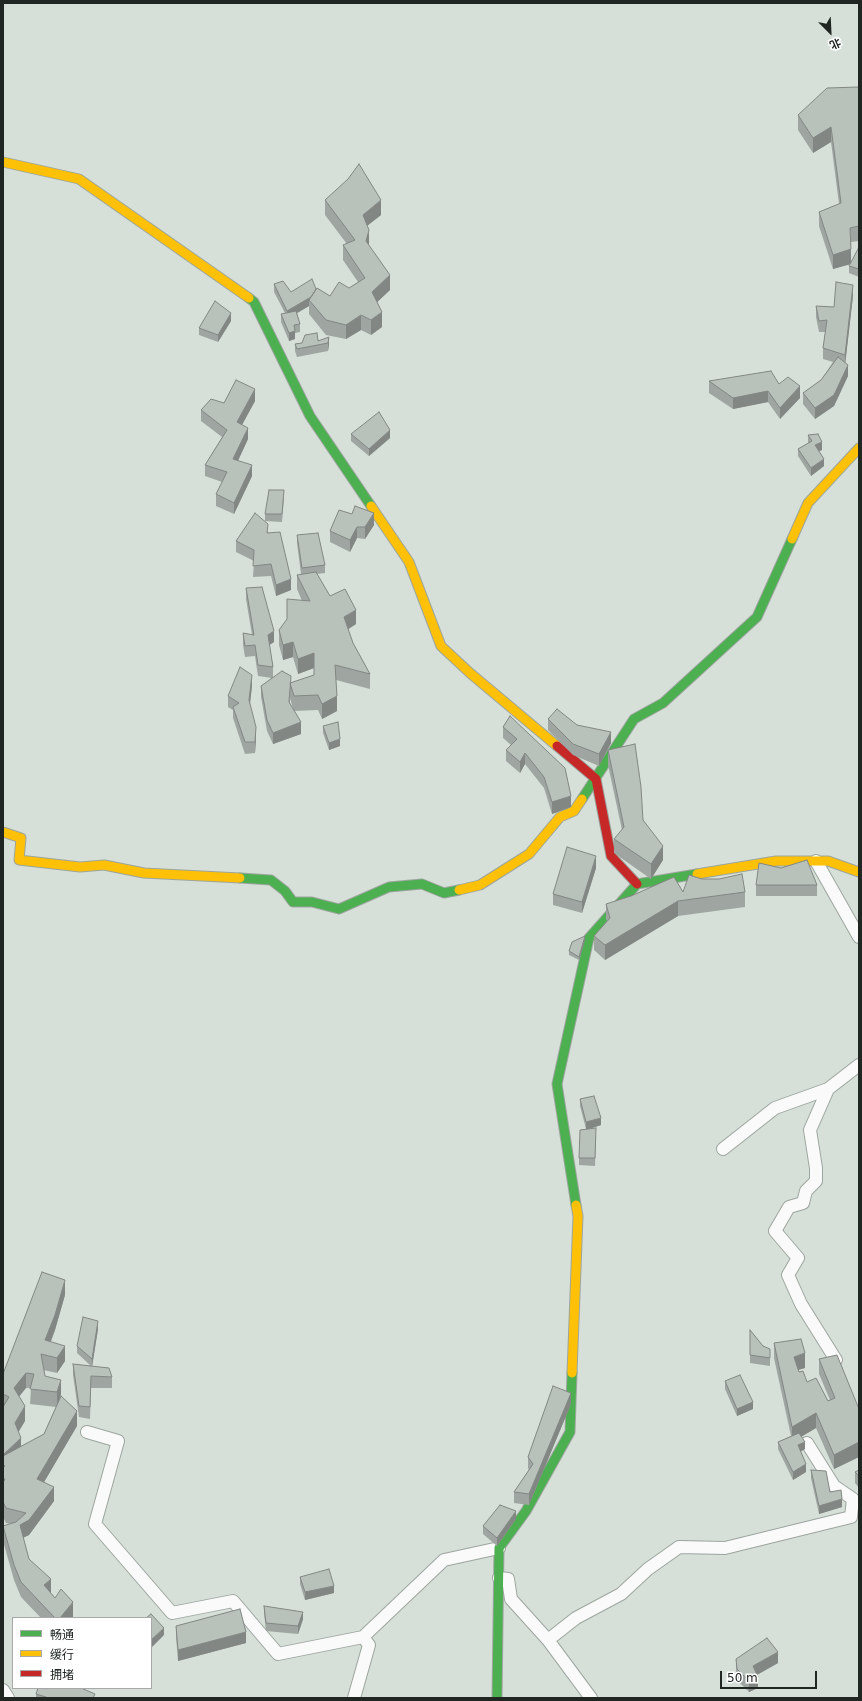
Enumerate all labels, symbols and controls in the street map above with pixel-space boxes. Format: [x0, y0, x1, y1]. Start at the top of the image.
north arrow [810, 12, 850, 52]
text: 北 [827, 35, 843, 52]
legend [12, 1617, 152, 1689]
text: 畅通 [50, 1628, 74, 1642]
text: 缓行 [50, 1648, 74, 1662]
scale bar [722, 1663, 819, 1689]
text: 拥堵 [50, 1668, 74, 1682]
text: 50 m [727, 1671, 758, 1685]

